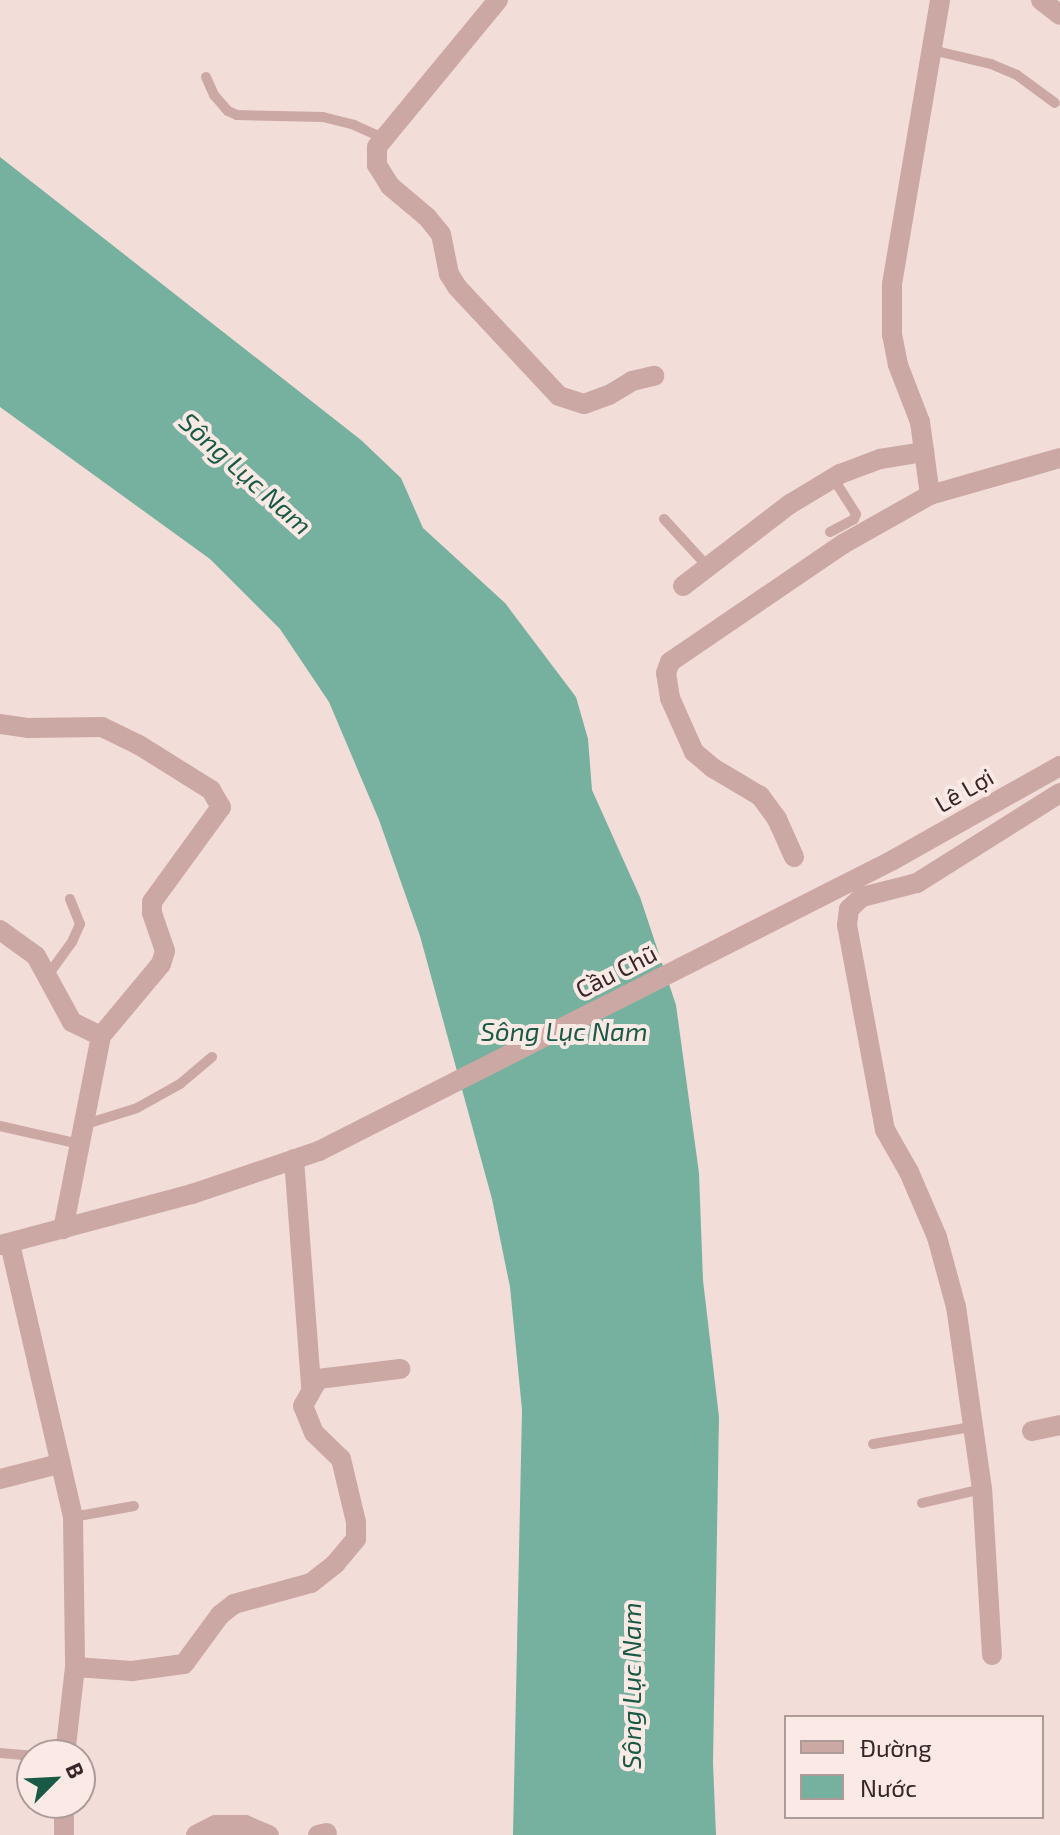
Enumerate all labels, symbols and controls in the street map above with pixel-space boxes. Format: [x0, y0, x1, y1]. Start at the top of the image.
water label: Sông Lục Nam [173, 405, 319, 541]
street label: Lê Lợi [930, 762, 998, 818]
street label: Cầu Chũ [571, 938, 661, 1004]
water label: Sông Lục Nam [480, 1015, 648, 1047]
water label: Sông Lục Nam [615, 1602, 647, 1770]
legend [784, 1715, 1044, 1819]
text: Đường [860, 1733, 932, 1762]
north arrow [16, 1739, 96, 1819]
text: B [61, 1758, 91, 1782]
text: Nước [860, 1773, 917, 1802]

